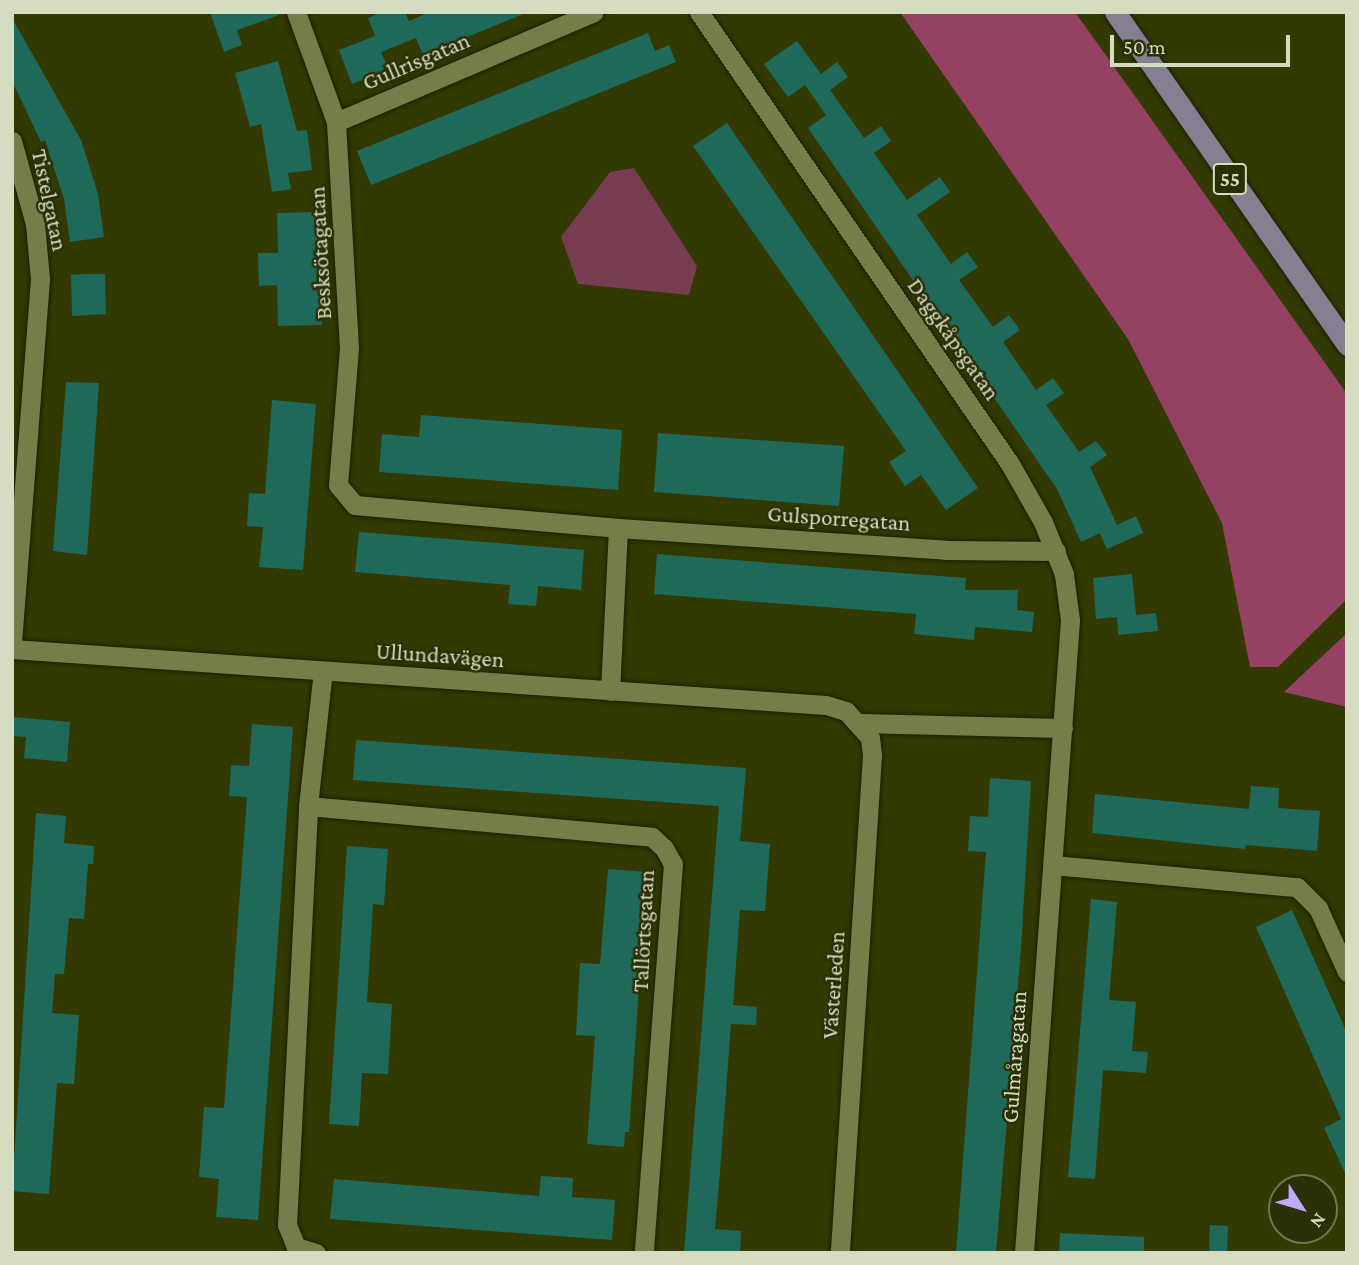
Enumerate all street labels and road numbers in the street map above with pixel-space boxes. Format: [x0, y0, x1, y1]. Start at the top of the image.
street label: Gullrisgatan [358, 26, 474, 96]
street label: Tistelgatan [26, 147, 74, 253]
road number: 55 [1212, 162, 1248, 196]
street label: Besksötagatan [303, 186, 337, 320]
street label: Daggkåpsgatan [902, 273, 1006, 405]
street label: Gulsporregatan [767, 499, 911, 537]
street label: Ullundavägen [375, 637, 505, 673]
street label: Tallörtsgatan [626, 869, 660, 993]
street label: Västerleden [815, 930, 851, 1040]
street label: Gulmåragatan [996, 990, 1032, 1124]

